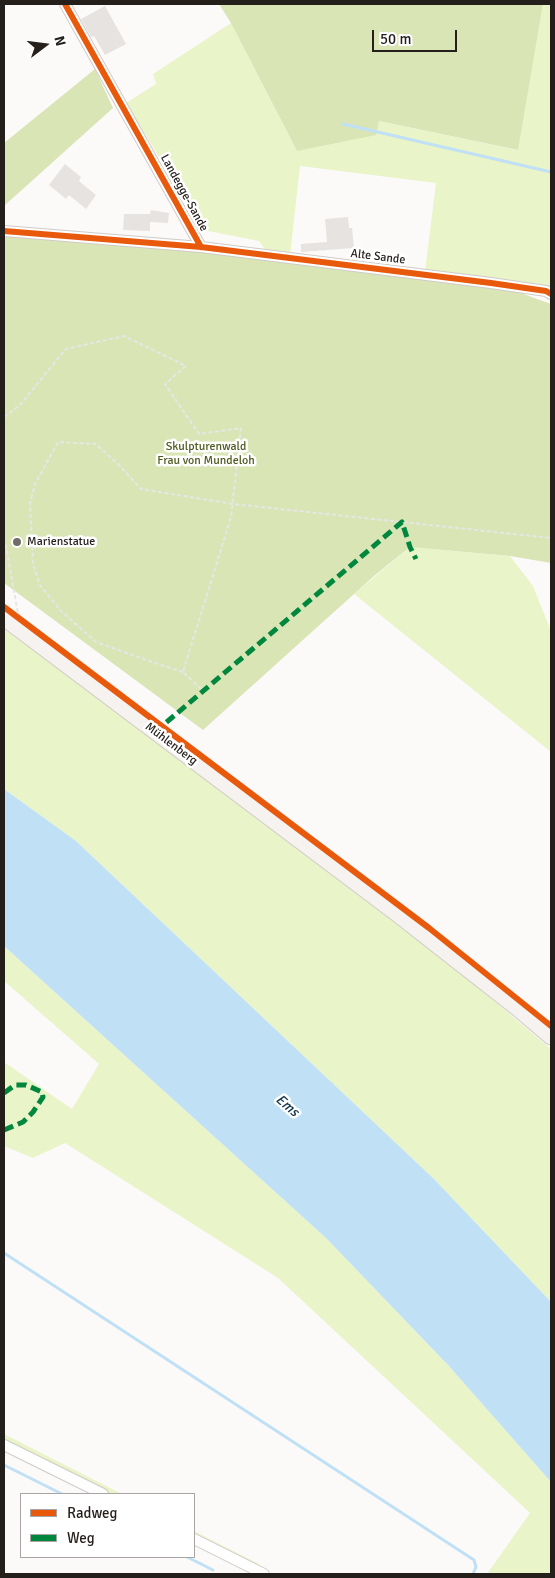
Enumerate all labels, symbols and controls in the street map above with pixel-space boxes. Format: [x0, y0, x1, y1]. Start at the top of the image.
north arrow [20, 20, 70, 70]
scale bar [375, 20, 460, 52]
text: 50 m [380, 30, 411, 48]
text: N [50, 34, 69, 48]
street label: Landegge-Sande [157, 152, 211, 234]
street label: Alte Sande [350, 247, 406, 267]
park label: Skulpturenwald Frau von Mundeloh [157, 440, 255, 468]
place label: Marienstatue [27, 535, 95, 549]
marker: Marienstatue [11, 536, 23, 548]
street label: Mühlenberg [142, 720, 200, 768]
water label: Ems [272, 1091, 302, 1121]
legend [20, 1493, 195, 1558]
text: Radweg [67, 1504, 117, 1522]
text: Weg [67, 1529, 95, 1547]

